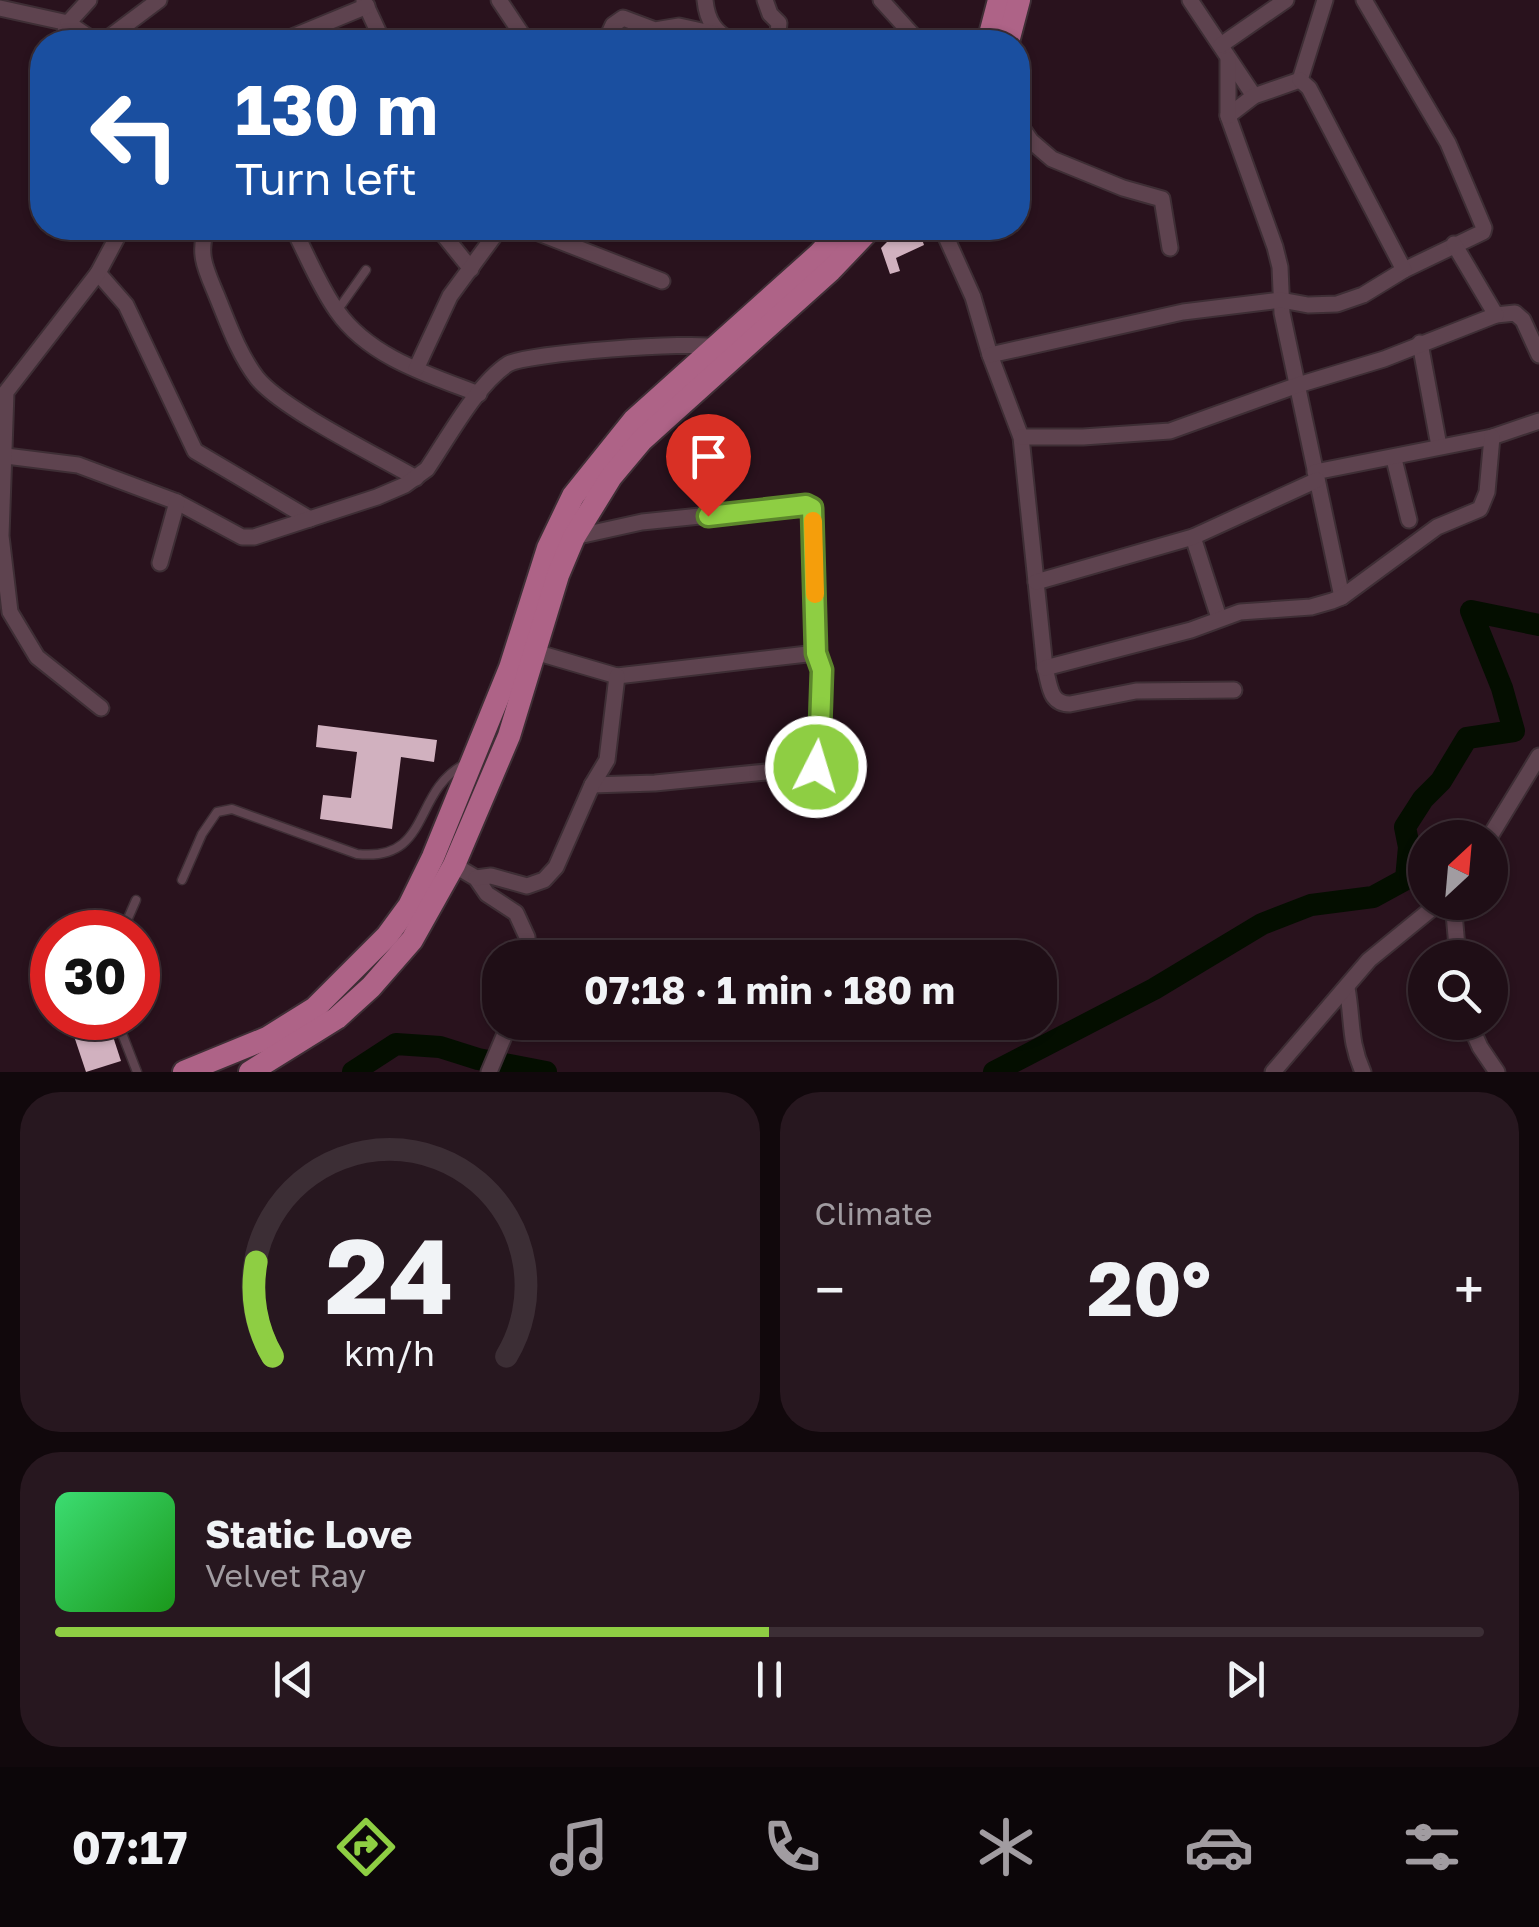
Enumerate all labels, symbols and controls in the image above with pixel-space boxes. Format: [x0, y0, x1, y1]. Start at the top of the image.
text: 130 m [235, 66, 438, 150]
icon: left [70, 70, 200, 200]
text: Turn left [235, 151, 417, 205]
pin [666, 414, 751, 517]
icon: arrive [681, 429, 736, 484]
position arrow [764, 715, 868, 819]
north arrow [1408, 820, 1508, 920]
map controls [1408, 820, 1508, 1040]
speed limit sign: 30 [30, 910, 160, 1040]
button: search [1408, 940, 1508, 1040]
text: 07:18 · 1 min · 180 m [584, 967, 955, 1012]
text: Climate [815, 1194, 933, 1232]
text: 24 [326, 1212, 454, 1337]
text: 20° [1087, 1242, 1211, 1333]
text: − [815, 1256, 845, 1322]
text: + [1454, 1256, 1484, 1322]
text: km/h [344, 1331, 435, 1374]
text: Static Love [205, 1511, 412, 1556]
text: Velvet Ray [205, 1556, 366, 1594]
icon: previous [266, 1652, 321, 1707]
icon: pause [742, 1652, 797, 1707]
icon: next [1218, 1652, 1273, 1707]
icon: directions [331, 1812, 401, 1882]
icon: music [544, 1812, 614, 1882]
icon: phone [757, 1812, 827, 1882]
icon: climate [971, 1812, 1041, 1882]
icon: car [1184, 1812, 1254, 1882]
icon: filters [1397, 1812, 1467, 1882]
text: 07:17 [72, 1820, 188, 1874]

